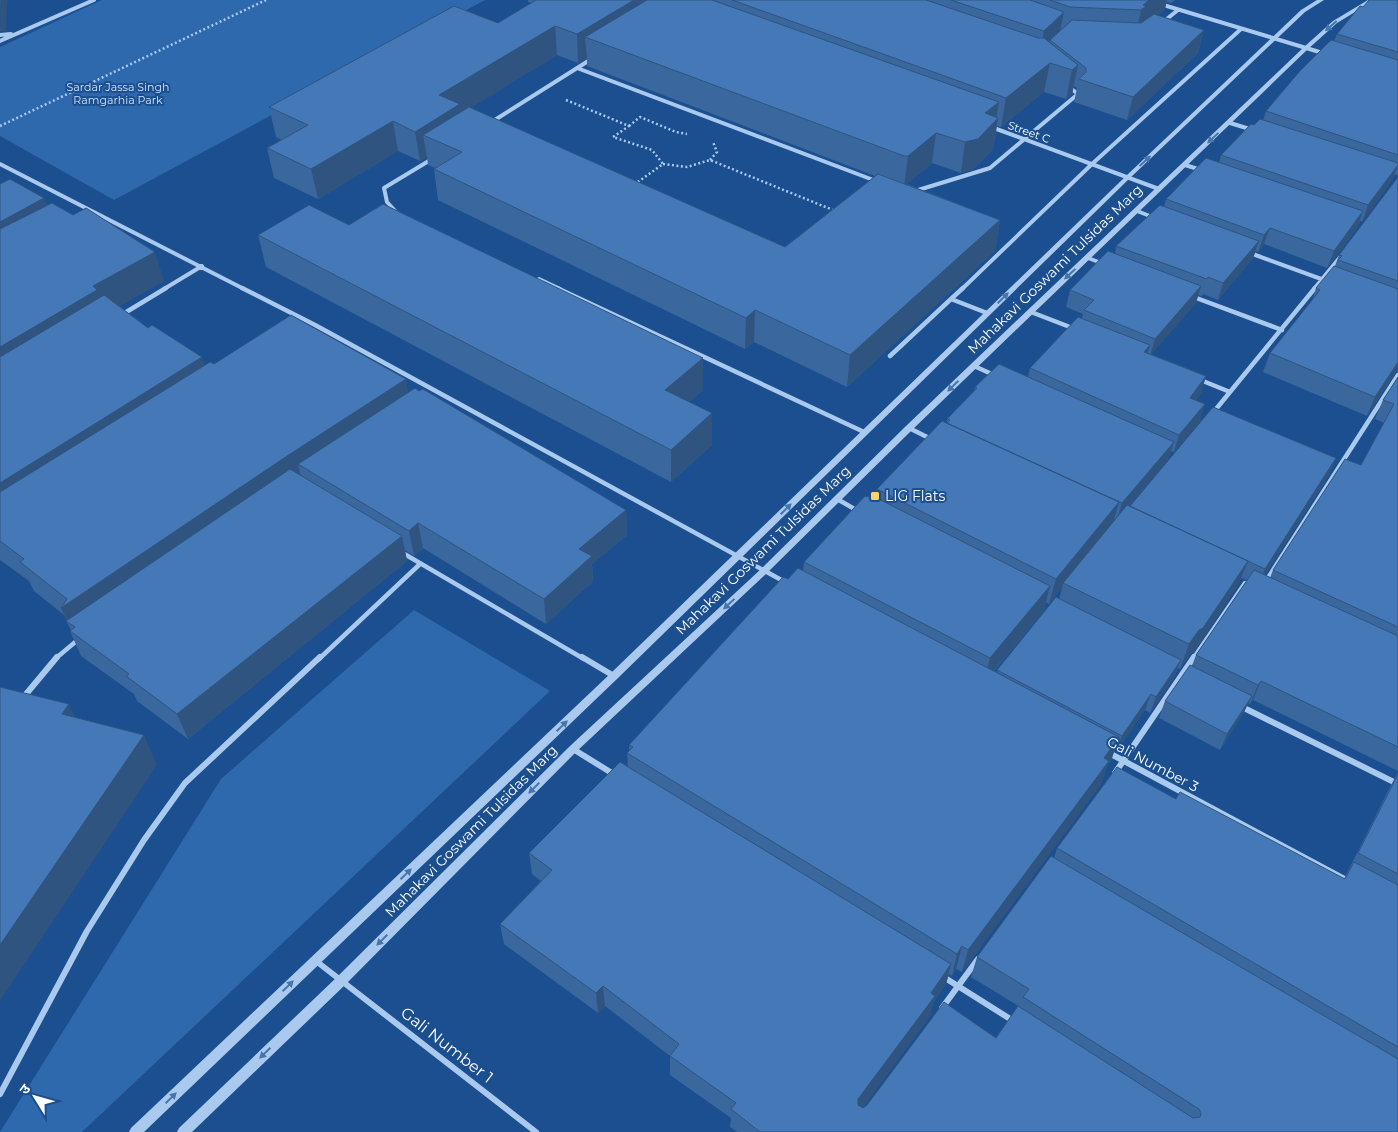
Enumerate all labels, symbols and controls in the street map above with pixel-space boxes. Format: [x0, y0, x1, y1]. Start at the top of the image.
one-way arrow [1326, 20, 1338, 32]
park label: Sardar Jassa Singh Ramgarhia Park [66, 80, 170, 107]
street label: Street C [1006, 118, 1052, 146]
one-way arrow [1208, 132, 1220, 144]
one-way arrow [1138, 155, 1150, 167]
street label: Mahakavi Goswami Tulsidas Marg [964, 181, 1146, 357]
one-way arrow [1065, 268, 1077, 280]
one-way arrow [996, 292, 1008, 304]
one-way arrow [947, 380, 959, 392]
street label: Mahakavi Goswami Tulsidas Marg [672, 462, 854, 638]
place label: LIG Flats [885, 487, 946, 505]
marker: LIG Flats [869, 490, 881, 502]
one-way arrow [780, 504, 792, 516]
one-way arrow [723, 598, 735, 610]
one-way arrow [556, 720, 568, 732]
street label: Gali Number 3 [1104, 732, 1202, 796]
street label: Mahakavi Goswami Tulsidas Marg [381, 741, 561, 921]
one-way arrow [528, 782, 540, 794]
one-way arrow [400, 868, 412, 880]
one-way arrow [376, 934, 388, 946]
one-way arrow [282, 980, 294, 992]
street label: Gali Number 1 [397, 1003, 497, 1087]
one-way arrow [260, 1047, 272, 1059]
north arrow [10, 1072, 60, 1122]
text: उ [15, 1080, 35, 1098]
one-way arrow [164, 1092, 176, 1104]

